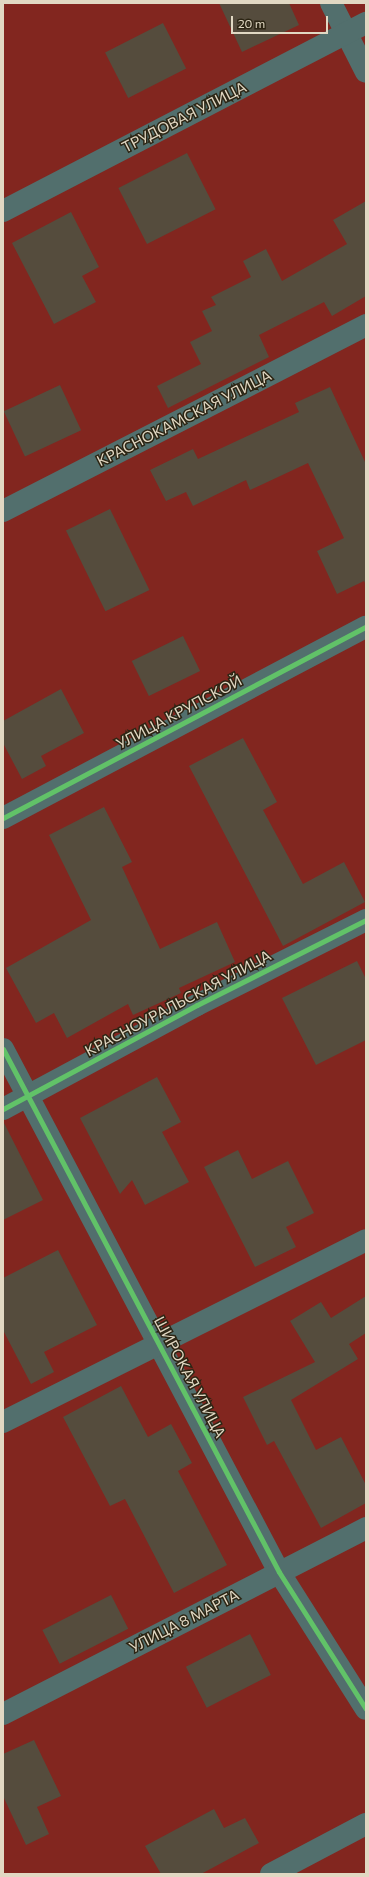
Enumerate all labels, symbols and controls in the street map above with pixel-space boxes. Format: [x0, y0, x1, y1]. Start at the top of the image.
scale bar [233, 8, 330, 34]
text: 20 m [238, 16, 265, 30]
street label: ТРУДОВАЯ УЛИЦА [119, 78, 249, 156]
street label: КРАСНОКАМСКАЯ УЛИЦА [94, 366, 274, 470]
street label: УЛИЦА КРУПСКОЙ [113, 671, 245, 753]
street label: КРАСНОУРАЛЬСКАЯ УЛИЦА [82, 946, 274, 1060]
street label: ШИРОКАЯ УЛИЦА [150, 1313, 230, 1441]
street label: УЛИЦА 8 МАРТА [126, 1586, 242, 1656]

